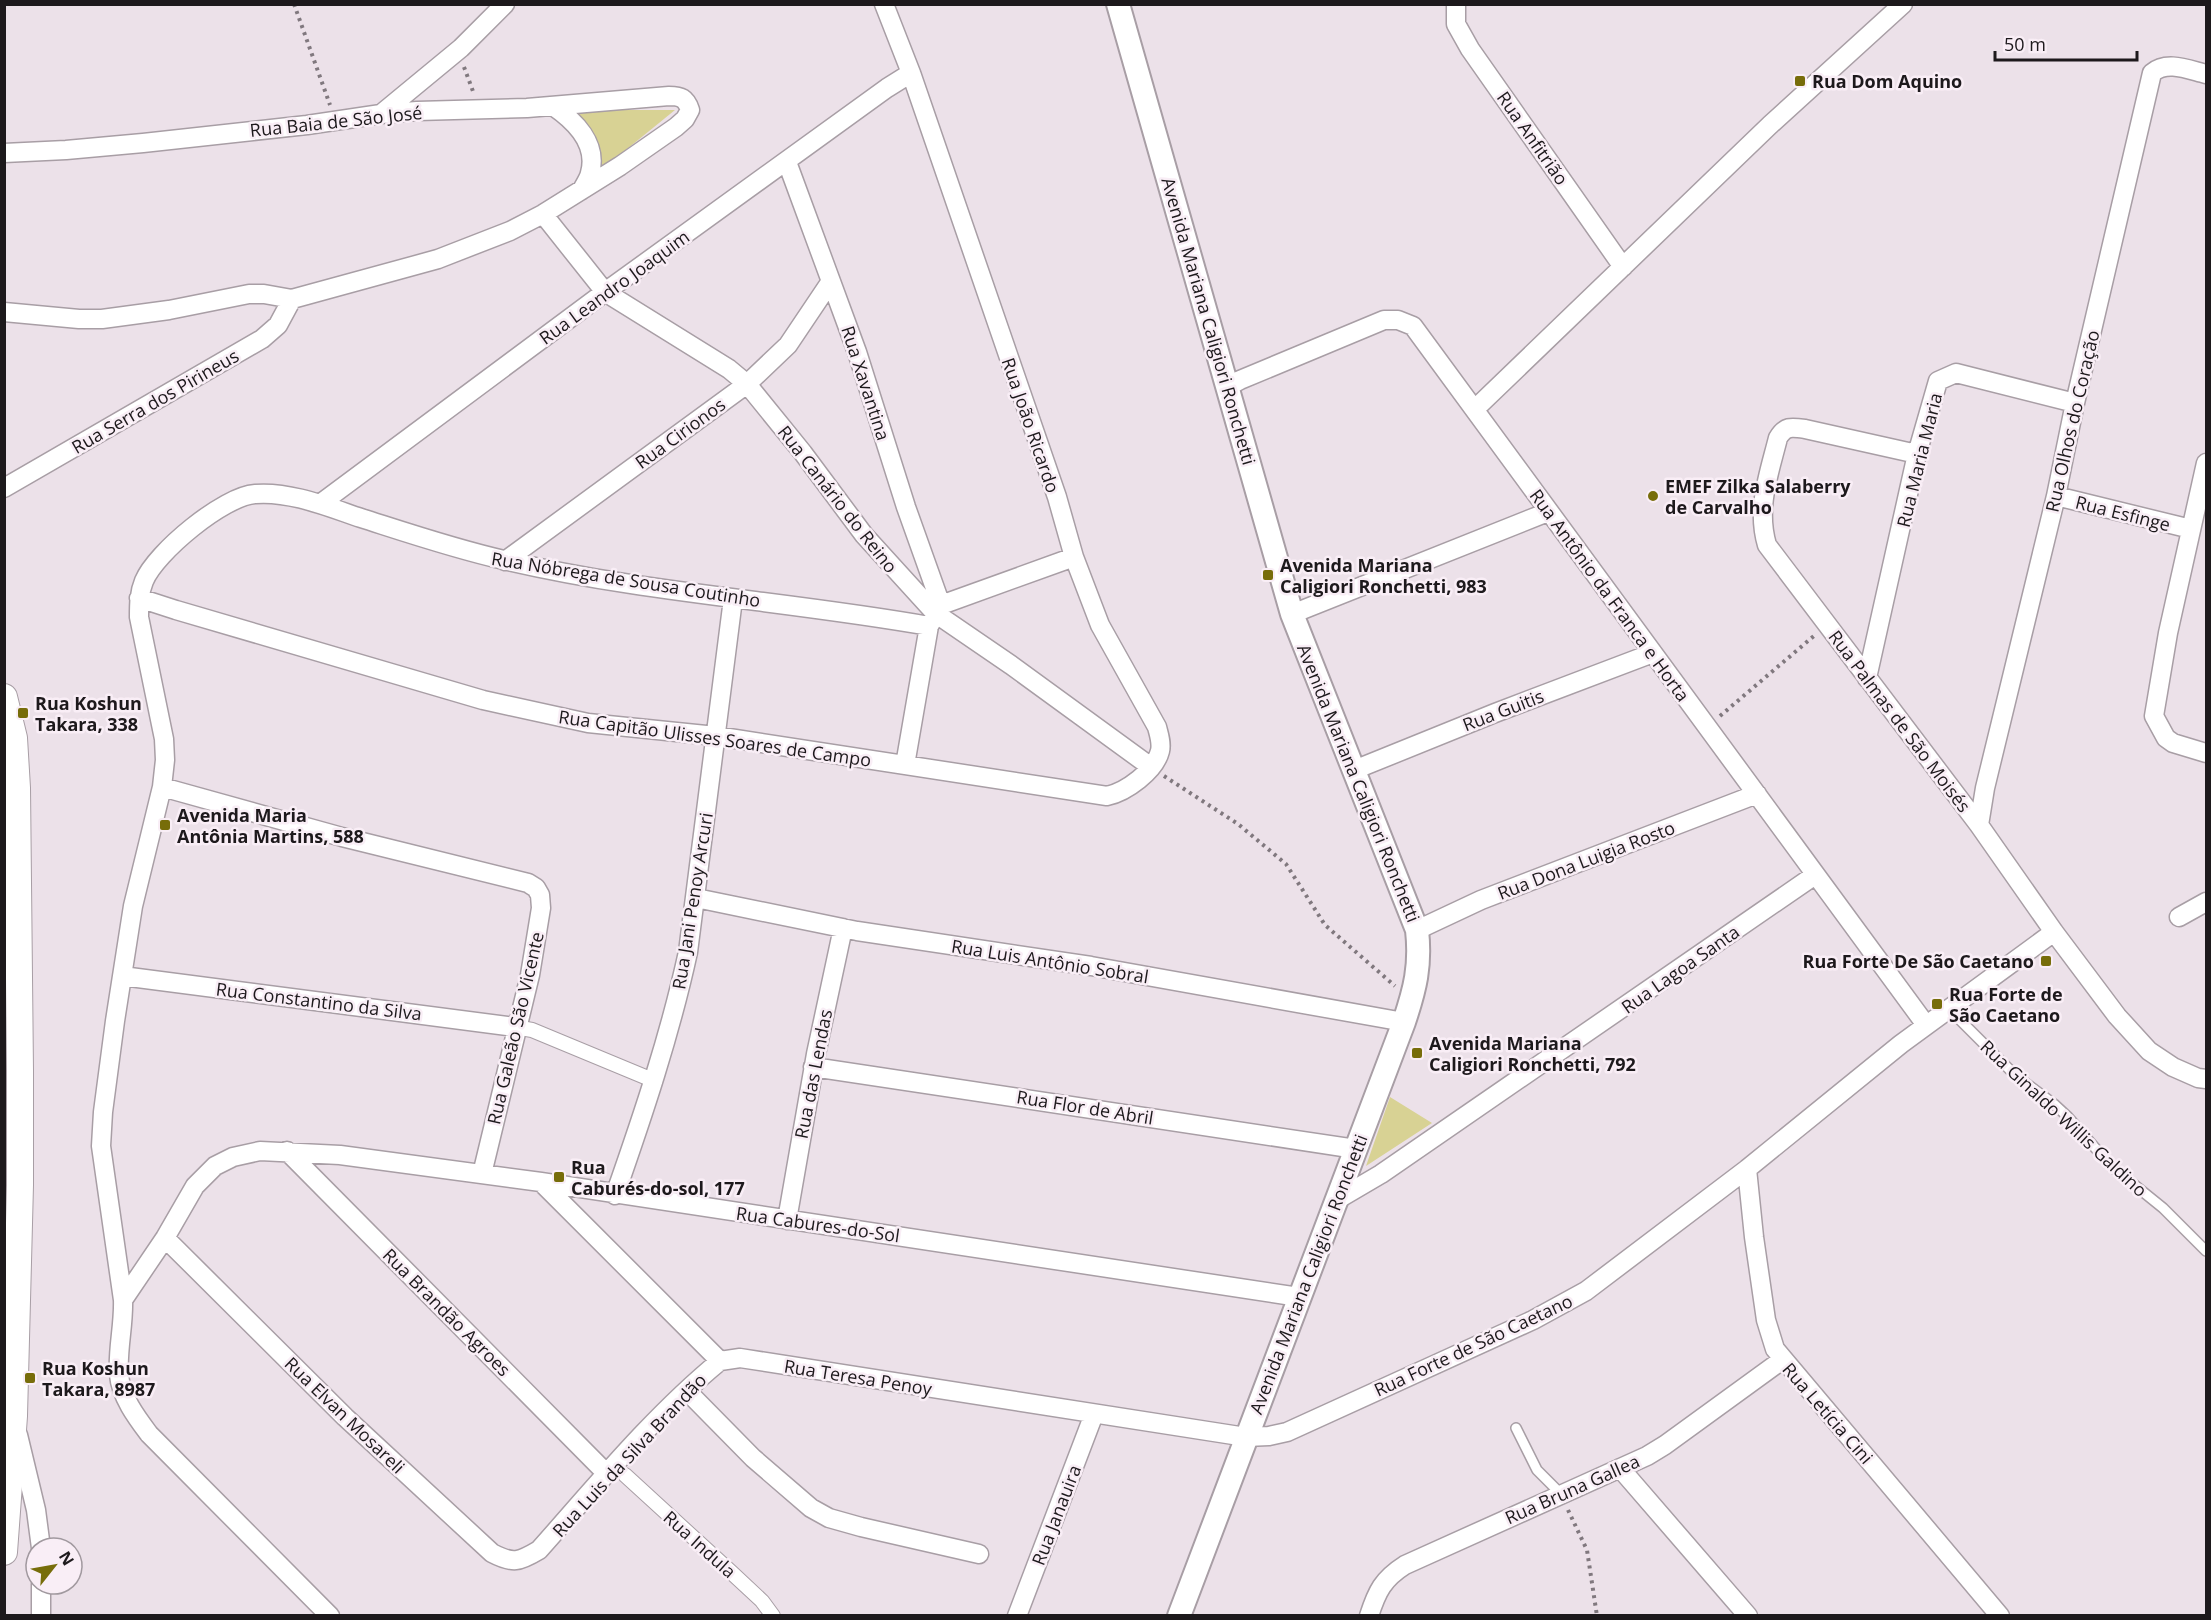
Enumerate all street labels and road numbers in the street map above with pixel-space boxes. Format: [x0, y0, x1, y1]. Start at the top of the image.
street label: Rua Anfitrião [1492, 86, 1574, 190]
street label: Rua Baia de São José [249, 100, 423, 142]
street label: Avenida Mariana Caligiori Ronchetti [1156, 175, 1262, 467]
street label: Rua Leandro Joaquim [534, 224, 694, 350]
street label: Rua Xavantina [836, 323, 896, 443]
street label: Rua Olhos do Coração [2039, 328, 2105, 514]
street label: Rua Serra dos Pirineus [67, 343, 243, 459]
street label: Rua João Ricardo [997, 354, 1065, 496]
street label: Rua Maria Maria [1891, 390, 1947, 530]
street label: Rua Cirionos [630, 392, 730, 474]
street label: Rua Canário do Reino [773, 420, 903, 578]
street label: Rua Antônio da Franca e Horta [1525, 484, 1695, 706]
street label: Rua Esfinge [2073, 490, 2173, 536]
street label: Rua Nóbrega de Sousa Coutinho [490, 546, 762, 612]
street label: Rua Palmas de São Moisés [1824, 625, 1976, 817]
street label: Avenida Mariana Caligiori Ronchetti [1292, 640, 1426, 926]
street label: Rua Guitis [1459, 684, 1547, 736]
street label: Rua Capitão Ulisses Soares de Campo [557, 704, 873, 772]
street label: Rua Jani Penoy Arcuri [666, 811, 718, 991]
street label: Rua Dona Luigia Rosto [1494, 815, 1678, 905]
street label: Rua Lagoa Santa [1616, 919, 1744, 1019]
street label: Rua Galeão São Vicente [481, 929, 549, 1127]
street label: Rua Luis Antônio Sobral [950, 934, 1150, 988]
street label: Rua Constantino da Silva [215, 976, 423, 1026]
street label: Rua das Lendas [789, 1007, 837, 1141]
street label: Rua Ginaldo Willis Galdino [1975, 1034, 2153, 1202]
street label: Rua Flor de Abril [1015, 1084, 1155, 1130]
street label: Avenida Mariana Caligiori Ronchetti [1243, 1131, 1373, 1417]
street label: Rua Cabures-do-Sol [735, 1201, 901, 1247]
street label: Rua Brandão Agroes [378, 1243, 516, 1381]
street label: Rua Forte de São Caetano [1370, 1288, 1576, 1402]
street label: Rua Elvan Mosareli [280, 1351, 410, 1479]
street label: Rua Teresa Penoy [782, 1353, 935, 1401]
street label: Rua Letícia Cini [1777, 1357, 1879, 1469]
street label: Rua Luis da Silva Brandão [547, 1368, 711, 1542]
street label: Rua Bruna Gallea [1501, 1449, 1643, 1529]
street label: Rua Janauira [1026, 1461, 1086, 1569]
street label: Rua Indula [659, 1505, 741, 1583]

